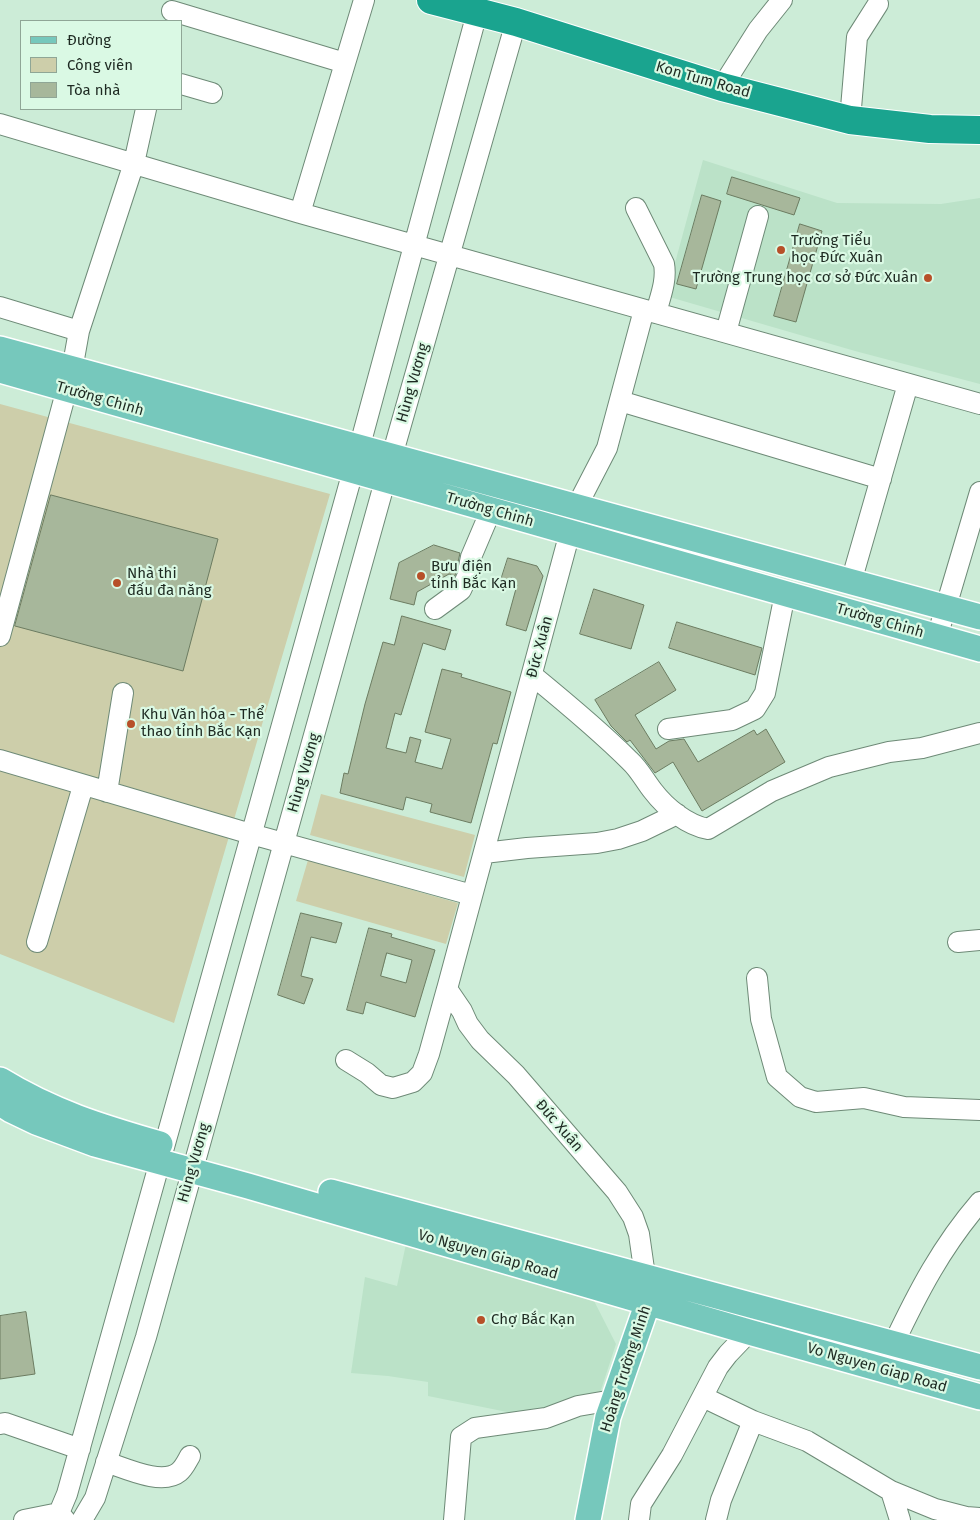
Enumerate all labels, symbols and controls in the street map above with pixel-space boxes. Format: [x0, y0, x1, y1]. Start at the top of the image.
legend [20, 20, 182, 110]
text: Đường [67, 31, 111, 49]
text: Công viên [67, 56, 133, 74]
street label: Kon Tum Road [654, 58, 752, 102]
text: Tòa nhà [67, 81, 120, 99]
place label: Trường Tiểu học Đức Xuân [791, 232, 883, 267]
marker: Trường Tiểu học Đức Xuân [775, 244, 787, 256]
place label: Trường Trung học cơ sở Đức Xuân [693, 269, 918, 287]
marker: Trường Trung học cơ sở Đức Xuân [922, 272, 934, 284]
street label: Hùng Vương [393, 341, 433, 425]
street label: Trường Chinh [54, 378, 146, 420]
street label: Trường Chinh [444, 489, 536, 531]
place label: Bưu điện tỉnh Bắc Kạn [431, 558, 516, 593]
place label: Nhà thi đấu đa năng [127, 565, 212, 600]
marker: Bưu điện tỉnh Bắc Kạn [415, 570, 427, 582]
marker: Nhà thi đấu đa năng [111, 577, 123, 589]
street label: Trường Chinh [834, 600, 926, 642]
street label: Đức Xuân [523, 614, 557, 680]
place label: Khu Văn hóa - Thể thao tỉnh Bắc Kạn [141, 706, 264, 741]
marker: Khu Văn hóa - Thể thao tỉnh Bắc Kạn [125, 718, 137, 730]
street label: Hùng Vương [284, 731, 324, 815]
street label: Đức Xuân [531, 1096, 587, 1156]
street label: Hùng Vương [174, 1121, 214, 1205]
street label: Vo Nguyen Giap Road [416, 1226, 560, 1284]
street label: Hoàng Trường Minh [597, 1303, 655, 1435]
place label: Chợ Bắc Kạn [491, 1311, 575, 1329]
marker: Chợ Bắc Kạn [475, 1314, 487, 1326]
street label: Vo Nguyen Giap Road [805, 1339, 949, 1397]

